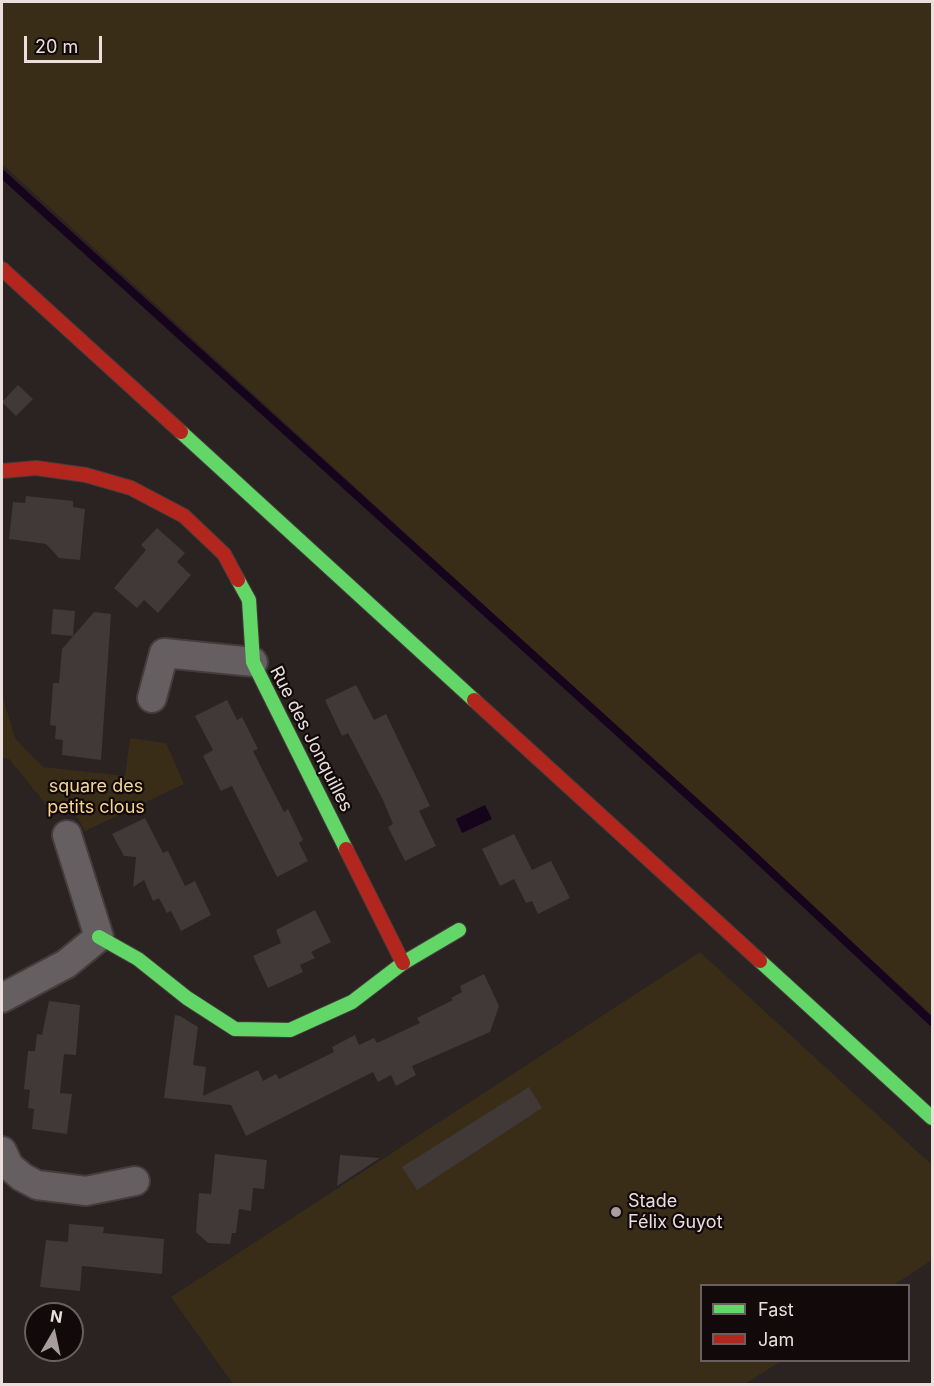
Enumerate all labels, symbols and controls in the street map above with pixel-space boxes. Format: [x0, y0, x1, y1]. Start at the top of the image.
scale bar [27, 24, 105, 62]
text: 20 m [35, 36, 78, 57]
street label: Rue des Jonquilles [265, 663, 357, 815]
park label: square des petits clous [47, 776, 145, 818]
place label: Stade Félix Guyot [628, 1191, 723, 1234]
marker: Stade Félix Guyot [609, 1205, 623, 1219]
legend [700, 1284, 910, 1362]
text: Fast [758, 1299, 794, 1320]
north arrow [24, 1302, 84, 1362]
text: N [49, 1305, 64, 1327]
text: Jam [758, 1329, 794, 1350]

